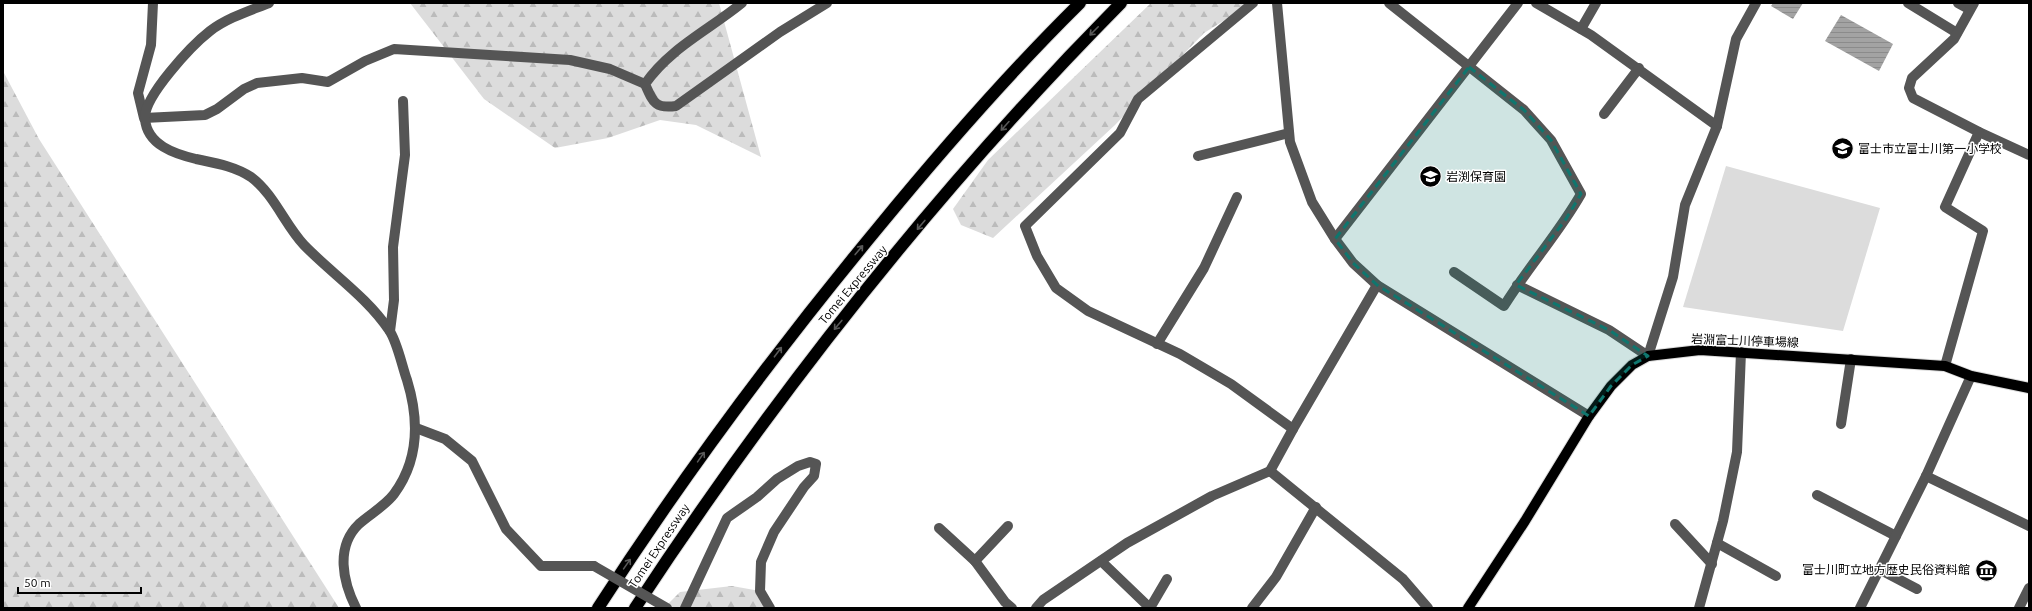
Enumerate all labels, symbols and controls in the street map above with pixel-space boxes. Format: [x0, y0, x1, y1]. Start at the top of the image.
one-way arrow [1089, 26, 1099, 36]
one-way arrow [1001, 121, 1010, 131]
school or university icon: 富士市立富士川第一小学校 [1829, 136, 1855, 162]
place label: 富士市立富士川第一小学校 [1858, 142, 2002, 155]
school or university icon: 岩渕保育園 [1417, 164, 1443, 190]
place label: 岩渕保育園 [1446, 170, 1506, 183]
one-way arrow [917, 220, 926, 230]
street label: Tomei Expressway [816, 243, 889, 327]
one-way arrow [855, 245, 864, 256]
one-way arrow [834, 320, 843, 330]
street label: 岩淵富士川停車場線 [1691, 332, 1799, 349]
one-way arrow [774, 347, 783, 358]
one-way arrow [697, 452, 705, 463]
street label: Tomei Expressway [626, 501, 692, 590]
museum icon: 富士川町立地方歴史民俗資料館 [1973, 557, 1999, 583]
one-way arrow [623, 559, 631, 570]
place label: 富士川町立地方歴史民俗資料館 [1802, 563, 1970, 576]
scale bar [18, 569, 141, 595]
text: 50 m [24, 576, 51, 589]

